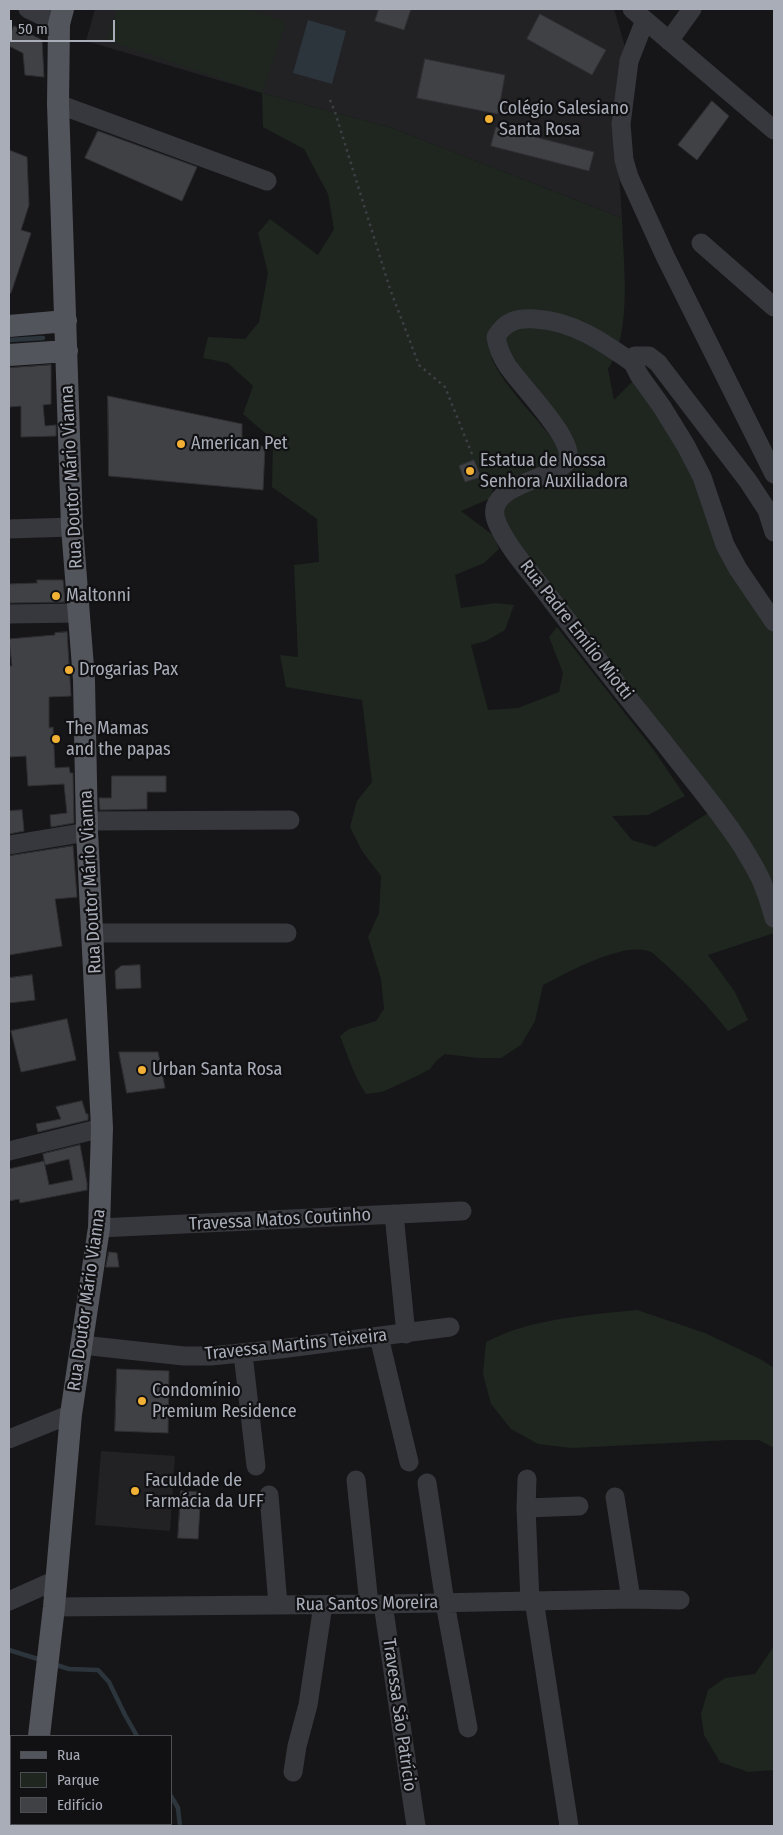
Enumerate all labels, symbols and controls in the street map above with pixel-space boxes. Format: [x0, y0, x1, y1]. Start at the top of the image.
scale bar [12, 10, 118, 42]
text: 50 m [18, 20, 48, 38]
place label: Colégio Salesiano Santa Rosa [499, 98, 629, 140]
marker: Colégio Salesiano Santa Rosa [483, 113, 495, 125]
street label: Rua Doutor Mário Vianna [56, 385, 88, 569]
place label: American Pet [191, 433, 288, 455]
marker: American Pet [175, 438, 187, 450]
place label: Estatua de Nossa Senhora Auxiliadora [480, 450, 628, 492]
marker: Estatua de Nossa Senhora Auxiliadora [464, 465, 476, 477]
street label: Rua Padre Emílio Miotti [515, 556, 637, 704]
place label: Maltonni [66, 585, 131, 607]
marker: Maltonni [50, 590, 62, 602]
place label: Drogarias Pax [79, 659, 178, 681]
marker: Drogarias Pax [63, 664, 75, 676]
place label: The Mamas and the papas [66, 718, 171, 761]
marker: The Mamas and the papas [50, 733, 62, 745]
street label: Rua Doutor Mário Vianna [75, 790, 107, 974]
place label: Urban Santa Rosa [152, 1059, 282, 1081]
marker: Urban Santa Rosa [136, 1064, 148, 1076]
street label: Travessa Matos Coutinho [188, 1204, 372, 1236]
street label: Rua Doutor Mário Vianna [64, 1208, 110, 1392]
street label: Travessa Martins Teixeira [204, 1325, 388, 1365]
place label: Condomínio Premium Residence [152, 1380, 297, 1422]
marker: Condomínio Premium Residence [136, 1395, 148, 1407]
place label: Faculdade de Farmácia da UFF [145, 1470, 264, 1512]
marker: Faculdade de Farmácia da UFF [129, 1485, 141, 1497]
street label: Rua Santos Moreira [296, 1592, 438, 1616]
street label: Travessa São Patrício [378, 1637, 420, 1793]
legend [10, 1735, 172, 1825]
text: Rua [57, 1746, 80, 1764]
text: Parque [57, 1771, 100, 1789]
text: Edifício [57, 1796, 103, 1814]

